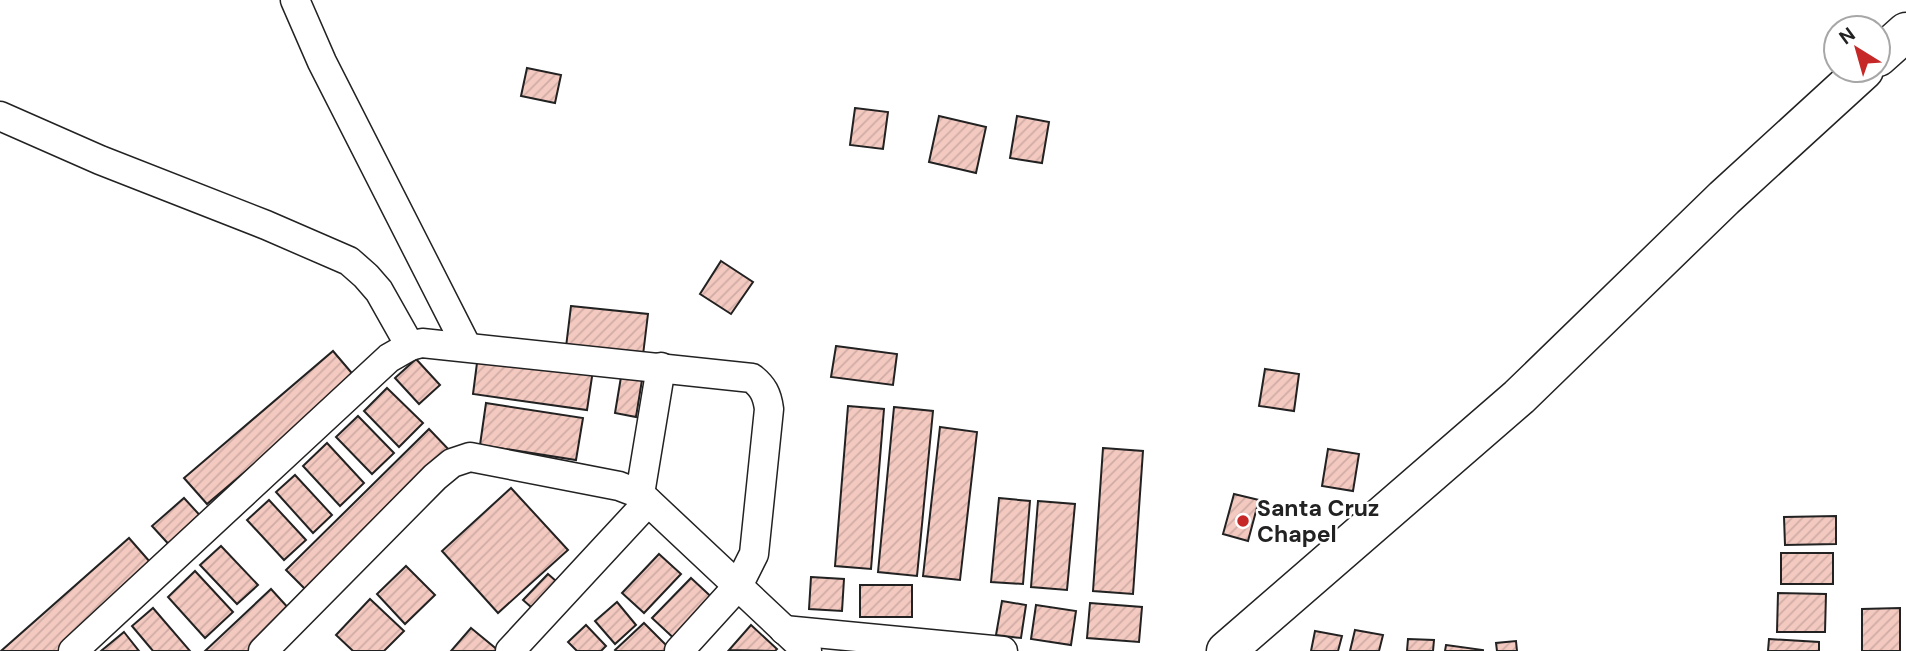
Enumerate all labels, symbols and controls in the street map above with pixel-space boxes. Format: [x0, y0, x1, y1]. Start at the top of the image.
north arrow [1822, 14, 1892, 84]
text: N [1834, 22, 1860, 50]
place label: Santa Cruz Chapel [1257, 493, 1379, 549]
marker: Santa Cruz Chapel [1235, 513, 1251, 529]

